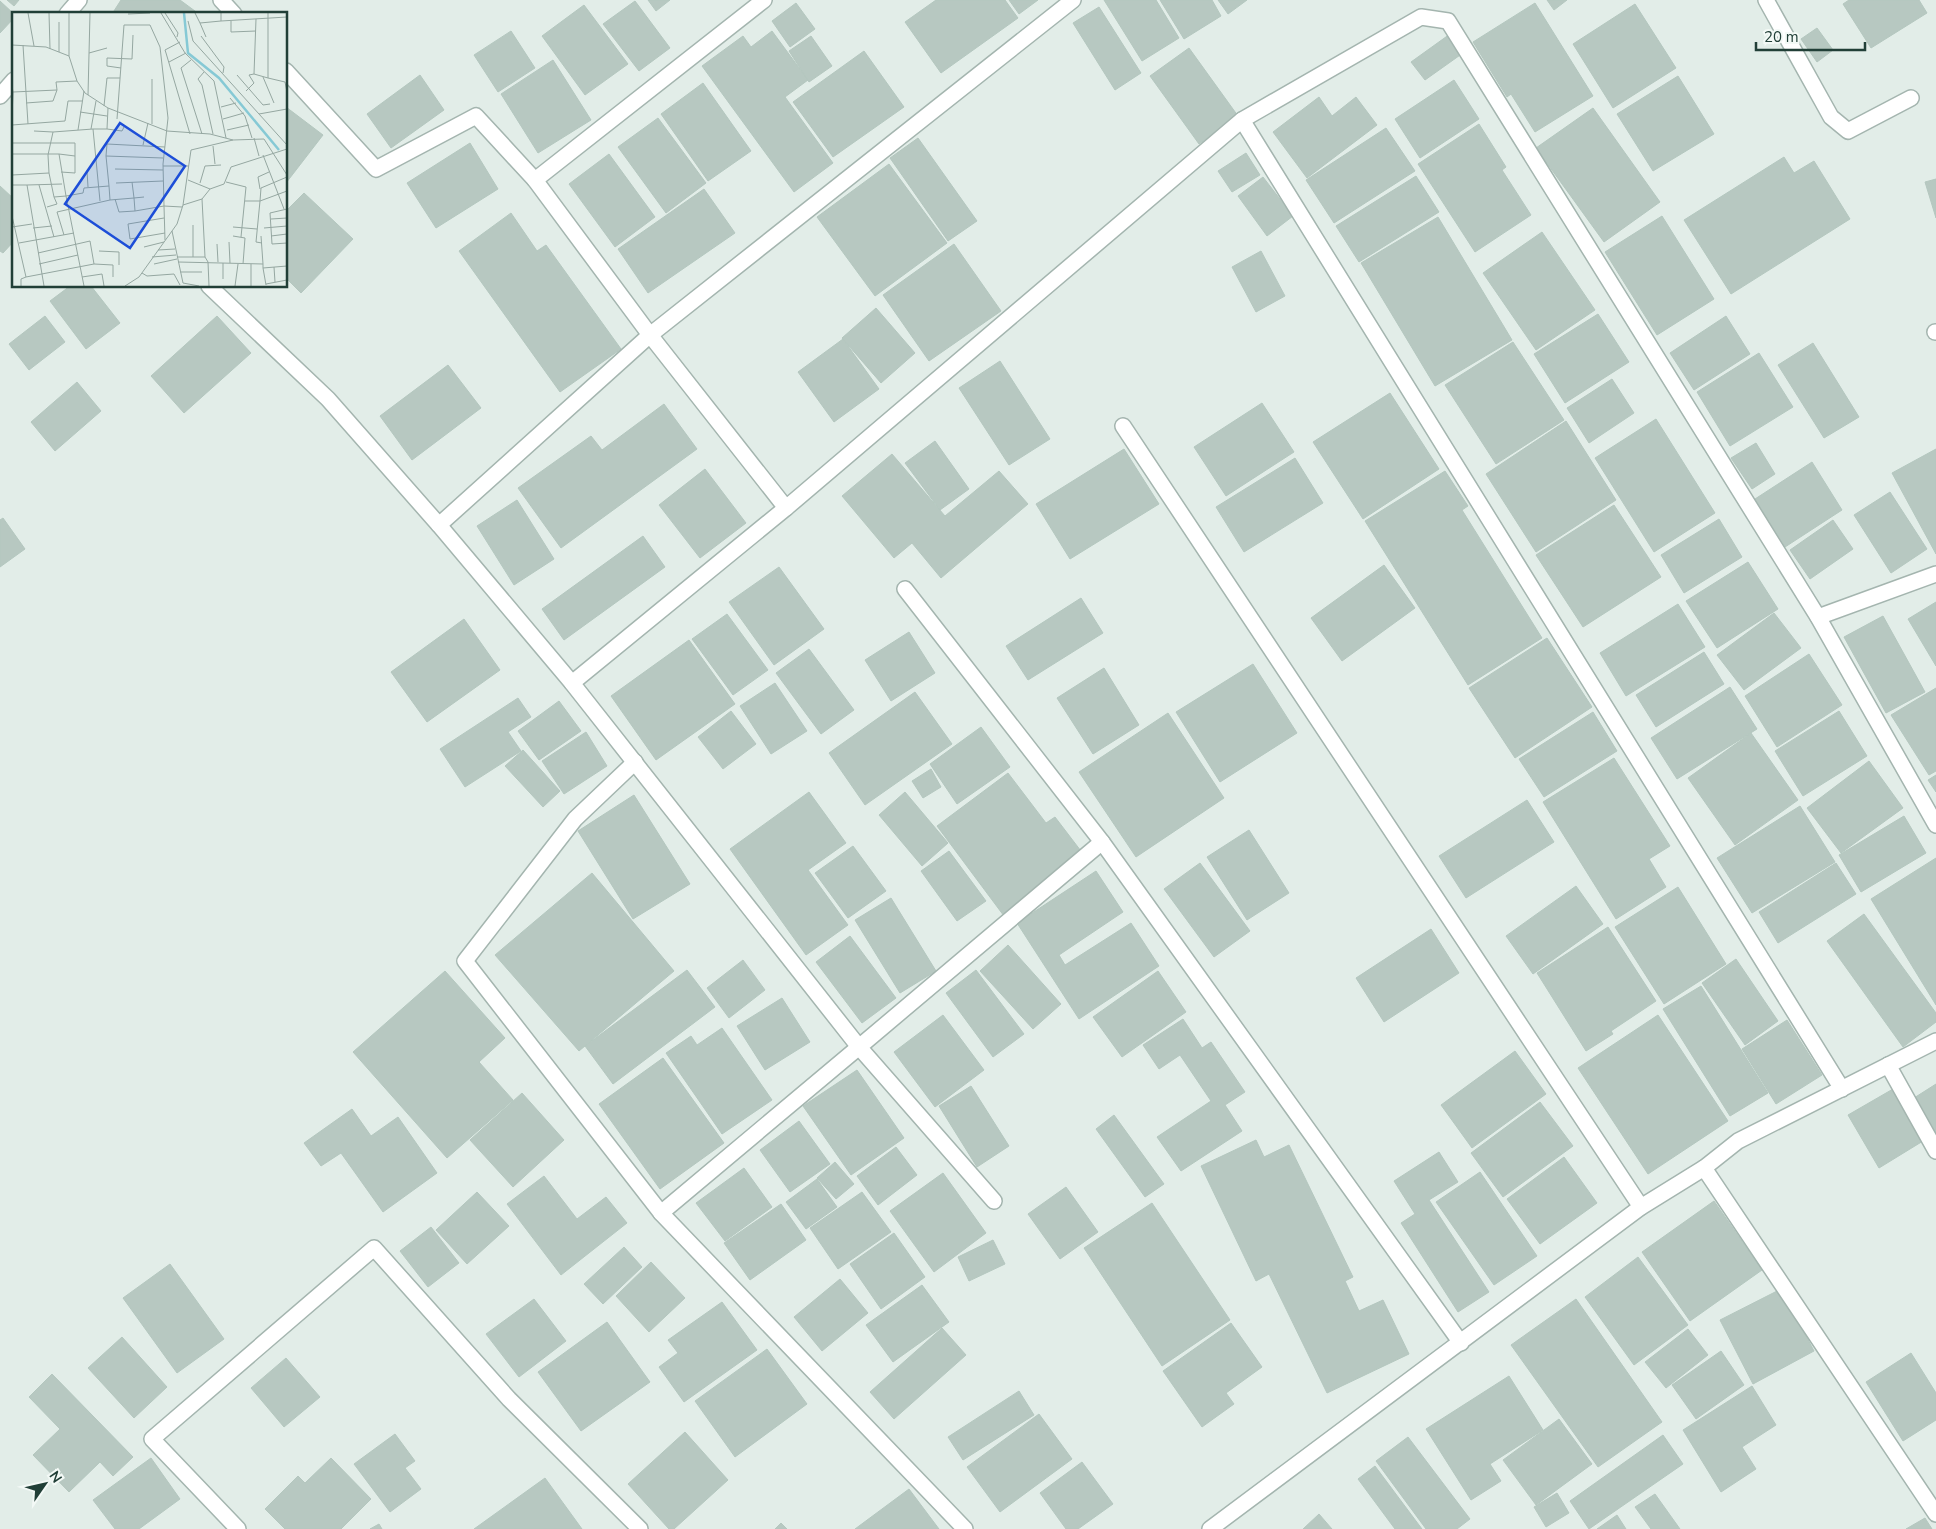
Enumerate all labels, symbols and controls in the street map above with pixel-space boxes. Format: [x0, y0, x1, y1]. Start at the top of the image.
inset map [12, 12, 288, 288]
scale bar [1756, 20, 1865, 52]
text: 20 m [1764, 27, 1799, 47]
north arrow [20, 1459, 70, 1509]
text: N [45, 1467, 66, 1487]

